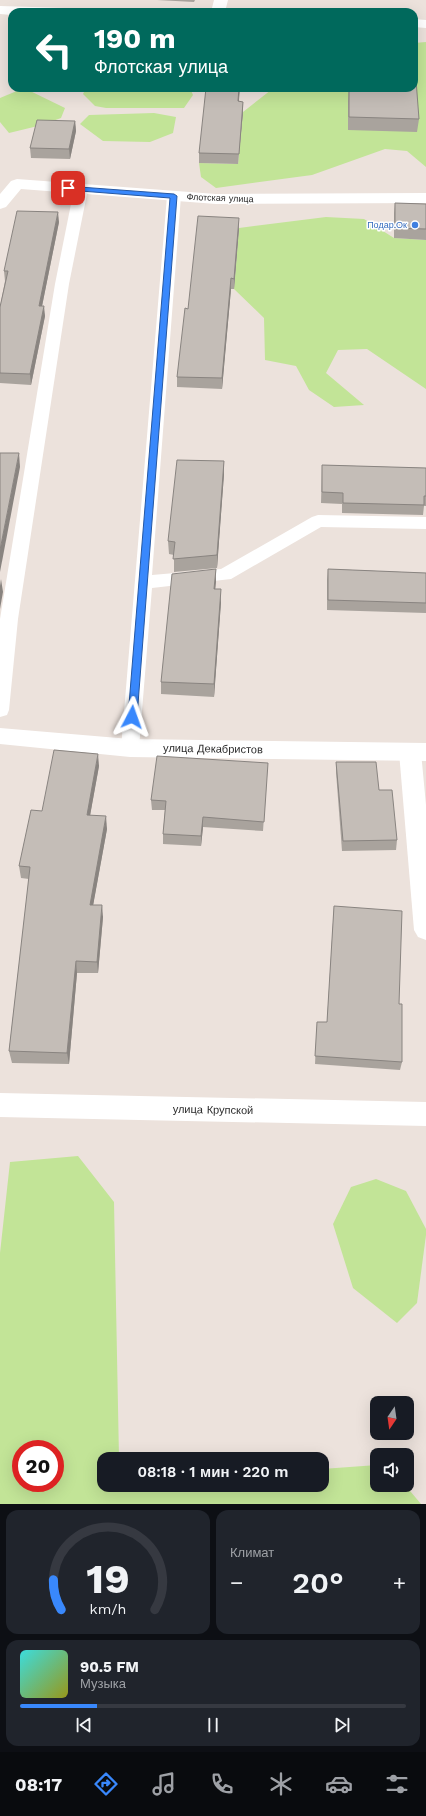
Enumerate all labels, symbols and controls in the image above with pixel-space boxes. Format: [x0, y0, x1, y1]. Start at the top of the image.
text: 190 m [94, 22, 176, 55]
icon: left [28, 24, 80, 76]
text: Флотская улица [94, 56, 228, 77]
pin [51, 171, 85, 205]
icon: arrive [57, 177, 79, 199]
street label: Флотская улица [186, 192, 254, 204]
place label: Подар.Ок [367, 220, 407, 230]
marker: Подар.Ок [410, 220, 420, 230]
position arrow [111, 696, 153, 738]
street label: улица Декабристов [163, 742, 263, 756]
street label: улица Крупской [173, 1103, 253, 1117]
north arrow [370, 1396, 414, 1440]
map controls [370, 1396, 414, 1492]
speed limit sign: 20 [12, 1440, 64, 1492]
button: sound [370, 1448, 414, 1492]
text: 08:18 · 1 мин · 220 m [137, 1463, 289, 1481]
text: Климат [230, 1545, 274, 1560]
text: 19 [86, 1554, 130, 1603]
text: 20° [292, 1565, 344, 1600]
text: − [230, 1570, 243, 1595]
text: + [393, 1570, 406, 1595]
text: km/h [90, 1601, 126, 1617]
text: 90.5 FM [80, 1658, 139, 1676]
text: Музыка [80, 1676, 126, 1691]
icon: previous [73, 1714, 95, 1736]
icon: pause [202, 1714, 224, 1736]
icon: next [331, 1714, 353, 1736]
icon: directions [92, 1770, 120, 1798]
icon: music [150, 1770, 178, 1798]
icon: phone [208, 1770, 236, 1798]
icon: climate [267, 1770, 295, 1798]
icon: car [325, 1770, 353, 1798]
icon: filters [383, 1770, 411, 1798]
text: 08:17 [15, 1774, 62, 1795]

